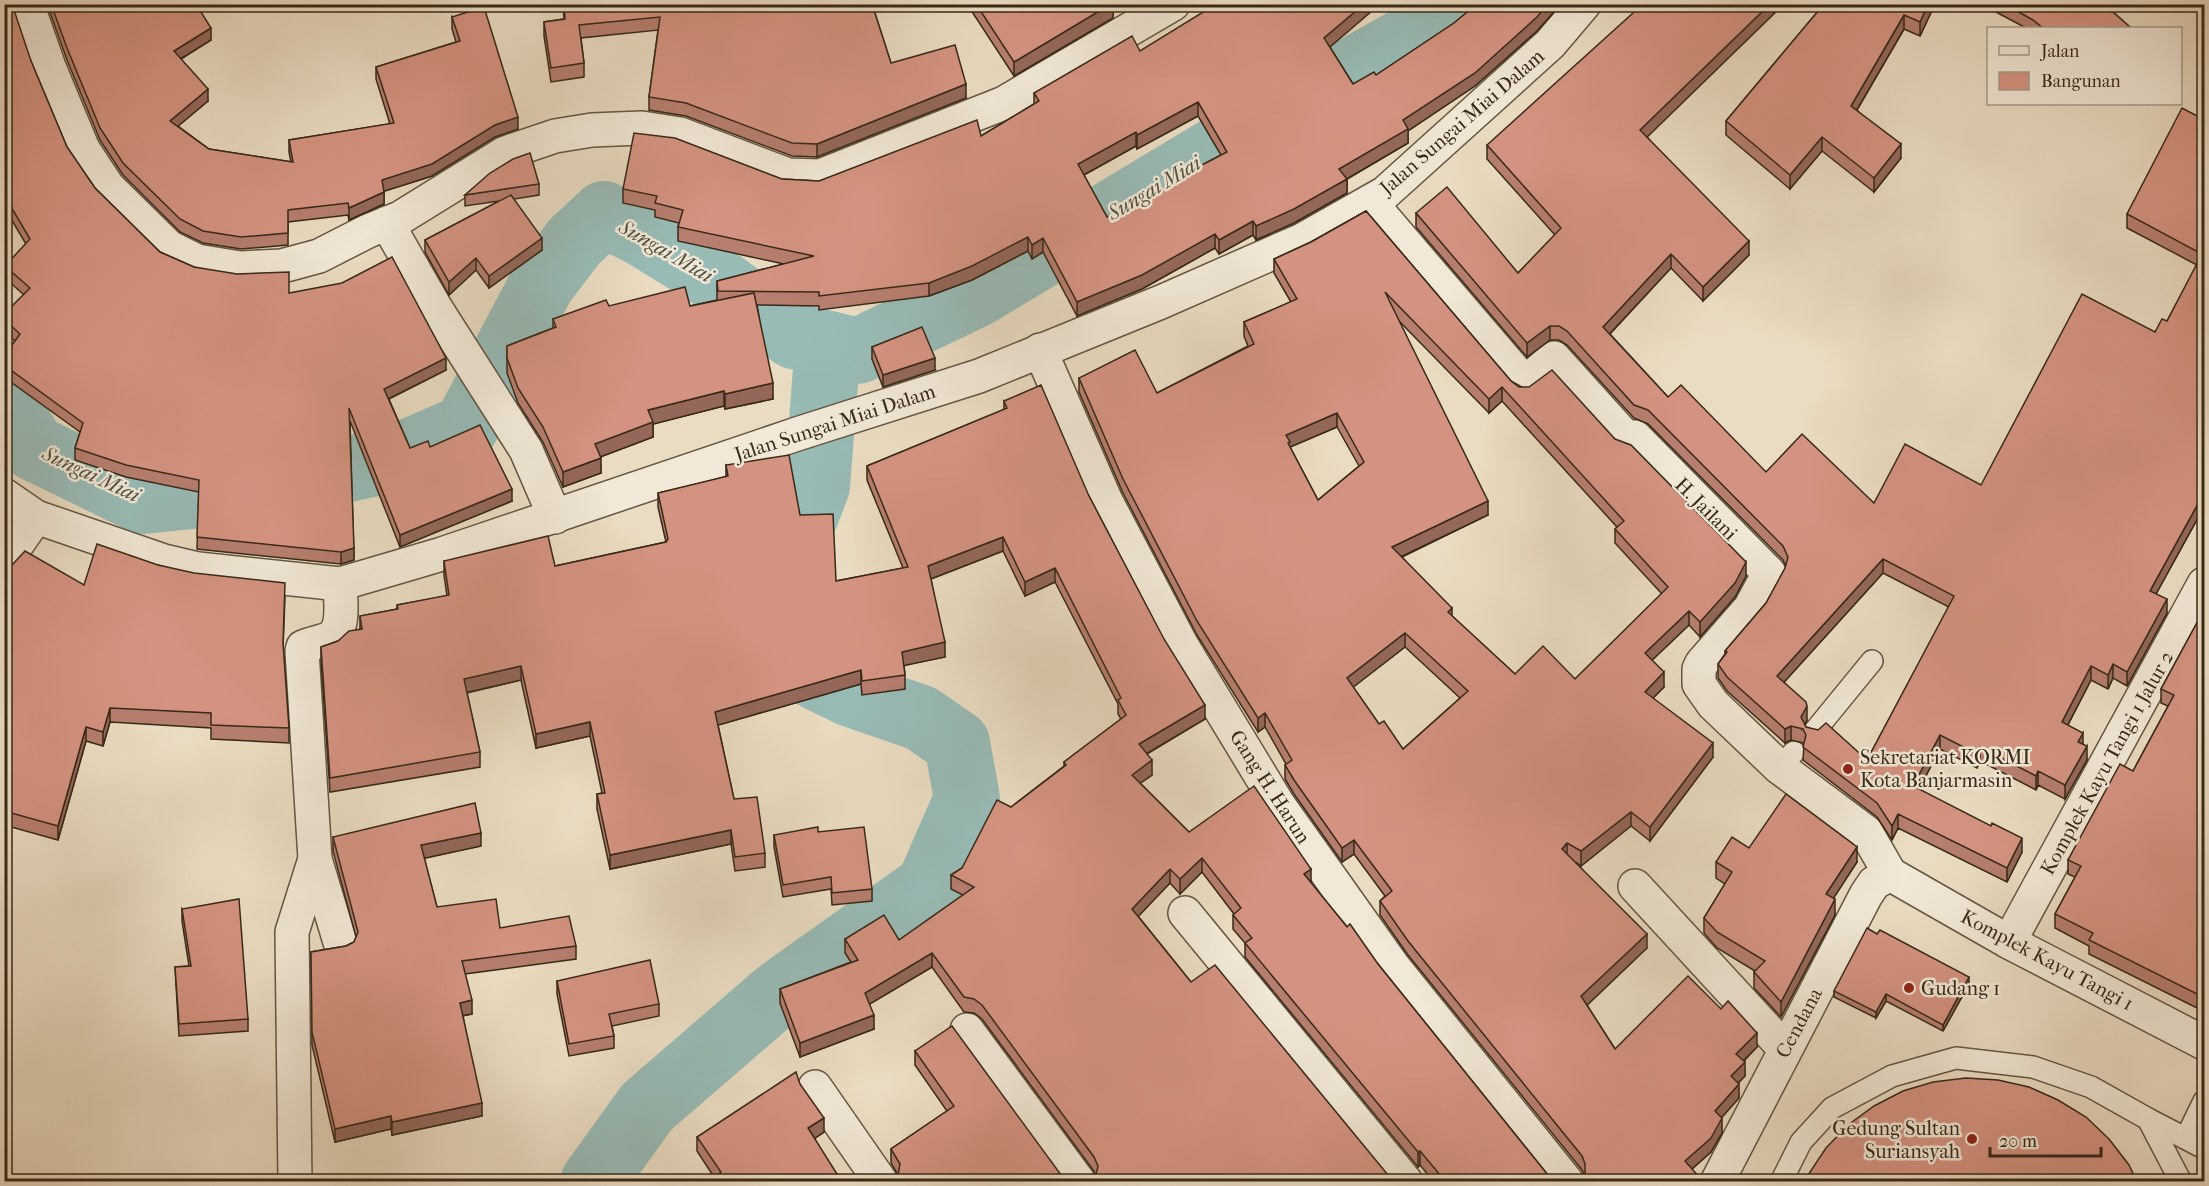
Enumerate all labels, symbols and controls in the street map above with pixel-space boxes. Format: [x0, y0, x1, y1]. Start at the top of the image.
legend [1987, 27, 2182, 105]
text: Jalan [2039, 41, 2080, 62]
street label: Jalan Sungai Miai Dalam [1374, 44, 1549, 201]
text: Bangunan [2041, 71, 2121, 92]
water label: Sungai Miai [1102, 150, 1207, 226]
water label: Sungai Miai [614, 214, 719, 289]
street label: Jalan Sungai Miai Dalam [730, 380, 939, 467]
water label: Sungai Miai [38, 441, 145, 508]
street label: H. Jailani [1670, 473, 1742, 545]
street label: Komplek Kayu Tangi 1 Jalur 2 [2036, 647, 2178, 879]
street label: Gang H. Harun [1225, 726, 1315, 848]
place label: Sekretariat KORMI Kota Banjarmasin [1860, 746, 2030, 792]
marker: Sekretariat KORMI Kota Banjarmasin [1841, 762, 1855, 776]
street label: Komplek Kayu Tangi 1 [1957, 905, 2137, 1015]
place label: Gudang 1 [1921, 977, 2000, 1000]
marker: Gudang 1 [1902, 981, 1916, 995]
street label: Cendana [1771, 983, 1827, 1062]
place label: Gedung Sultan Suriansyah [1832, 1117, 1961, 1163]
scale bar [1990, 1120, 2101, 1158]
text: 20 m [1999, 1131, 2037, 1152]
marker: Gedung Sultan Suriansyah [1965, 1132, 1979, 1146]

